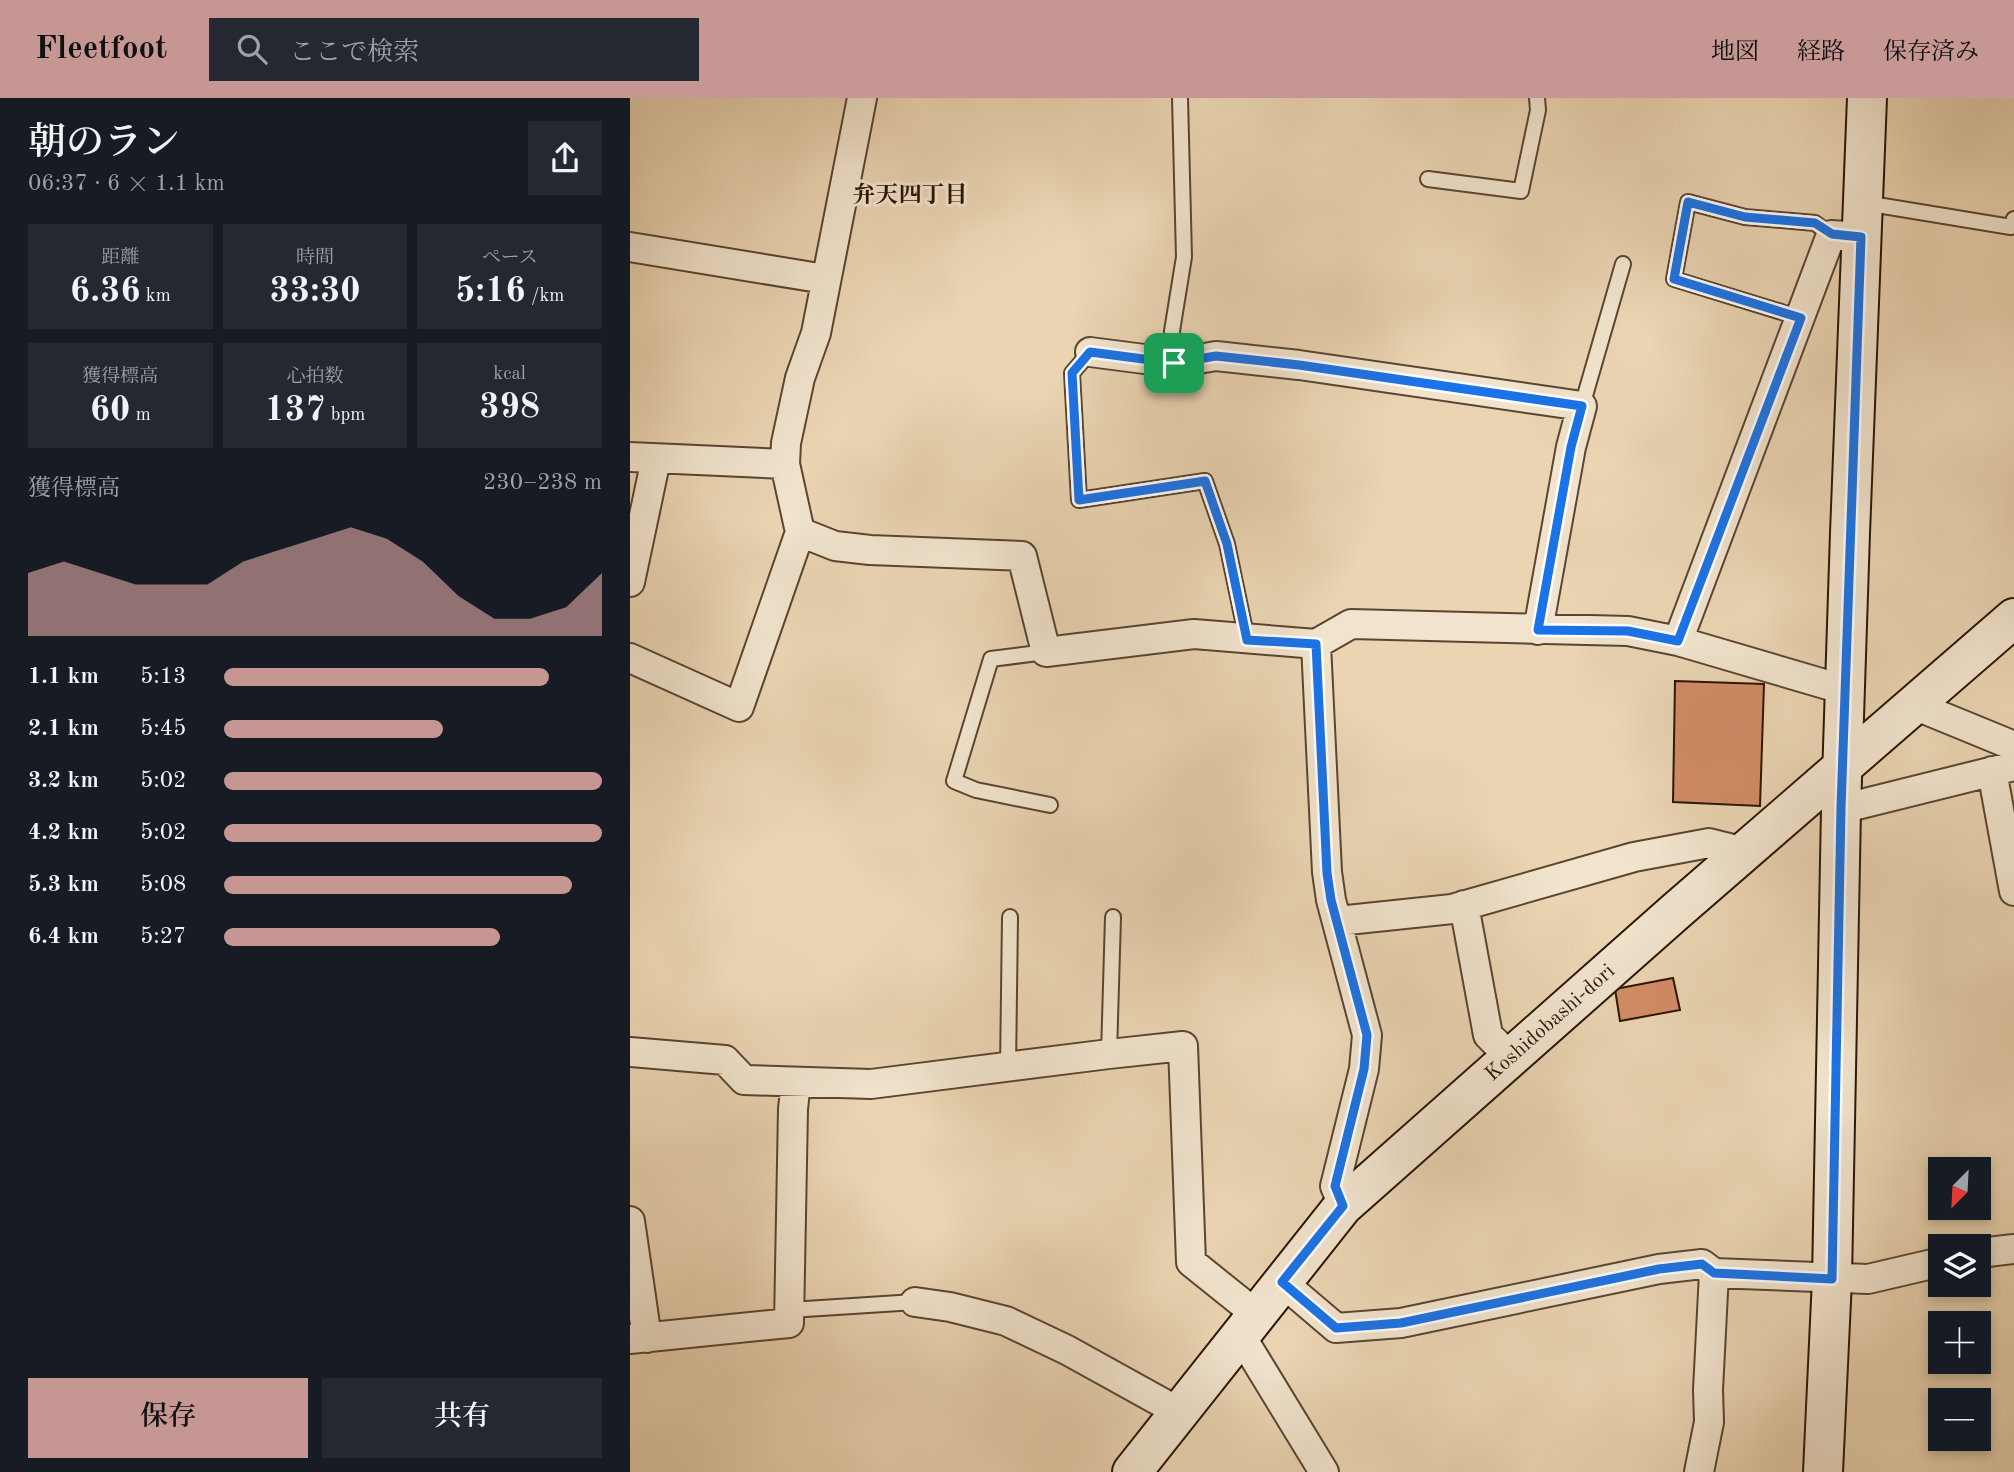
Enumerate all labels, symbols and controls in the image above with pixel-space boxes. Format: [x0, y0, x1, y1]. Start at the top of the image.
search box [209, 18, 699, 81]
icon: search [233, 30, 271, 68]
text: Fleetfoot [35, 33, 167, 66]
text: ここで検索 [289, 40, 419, 66]
text: 地図 [1711, 41, 1759, 65]
text: 経路 [1797, 41, 1845, 65]
text: 保存済み [1883, 41, 1979, 65]
button: share [528, 121, 602, 195]
text: 朝のラン [28, 125, 180, 163]
text: 06:37 · 6 × 1.1 km [28, 172, 225, 195]
district label: 弁天四丁目 [853, 182, 968, 207]
text: 距離 [101, 249, 139, 268]
text: 時間 [296, 249, 334, 268]
text: ペース [482, 249, 538, 268]
text: 6.36 [70, 274, 141, 309]
text: 33:30 [269, 274, 361, 309]
text: 5:16 [455, 274, 526, 309]
text: km [141, 287, 171, 306]
text: /km [526, 287, 564, 306]
pin [1144, 333, 1204, 393]
icon: arrive [1155, 344, 1193, 382]
text: kcal [493, 365, 526, 384]
text: 獲得標高 [82, 368, 158, 387]
text: 心拍数 [286, 368, 344, 387]
text: 398 [479, 390, 540, 425]
text: 60 [90, 393, 130, 428]
text: 137 [265, 393, 325, 428]
text: m [130, 406, 151, 425]
text: bpm [325, 406, 365, 425]
text: 230–238 m [483, 471, 602, 494]
text: 獲得標高 [28, 477, 120, 500]
text: 1.1 km [28, 665, 99, 688]
text: 5:13 [140, 665, 186, 688]
text: 2.1 km [28, 717, 99, 740]
text: 5:45 [140, 717, 186, 740]
text: 3.2 km [28, 769, 99, 792]
text: 5:02 [140, 769, 186, 792]
text: 4.2 km [28, 821, 99, 844]
text: 5:02 [140, 821, 186, 844]
text: 5.3 km [28, 873, 99, 896]
text: 5:08 [140, 873, 186, 896]
text: 6.4 km [28, 925, 99, 948]
text: 5:27 [140, 925, 186, 948]
street label: Koshidobashi-dori [1481, 960, 1619, 1085]
north arrow [1928, 1157, 1992, 1220]
map controls [1928, 1157, 1991, 1451]
button: layers [1928, 1234, 1991, 1297]
button: + [1928, 1311, 1991, 1374]
button: 保存 [28, 1378, 308, 1458]
button: 共有 [322, 1378, 602, 1458]
button: − [1928, 1388, 1991, 1451]

